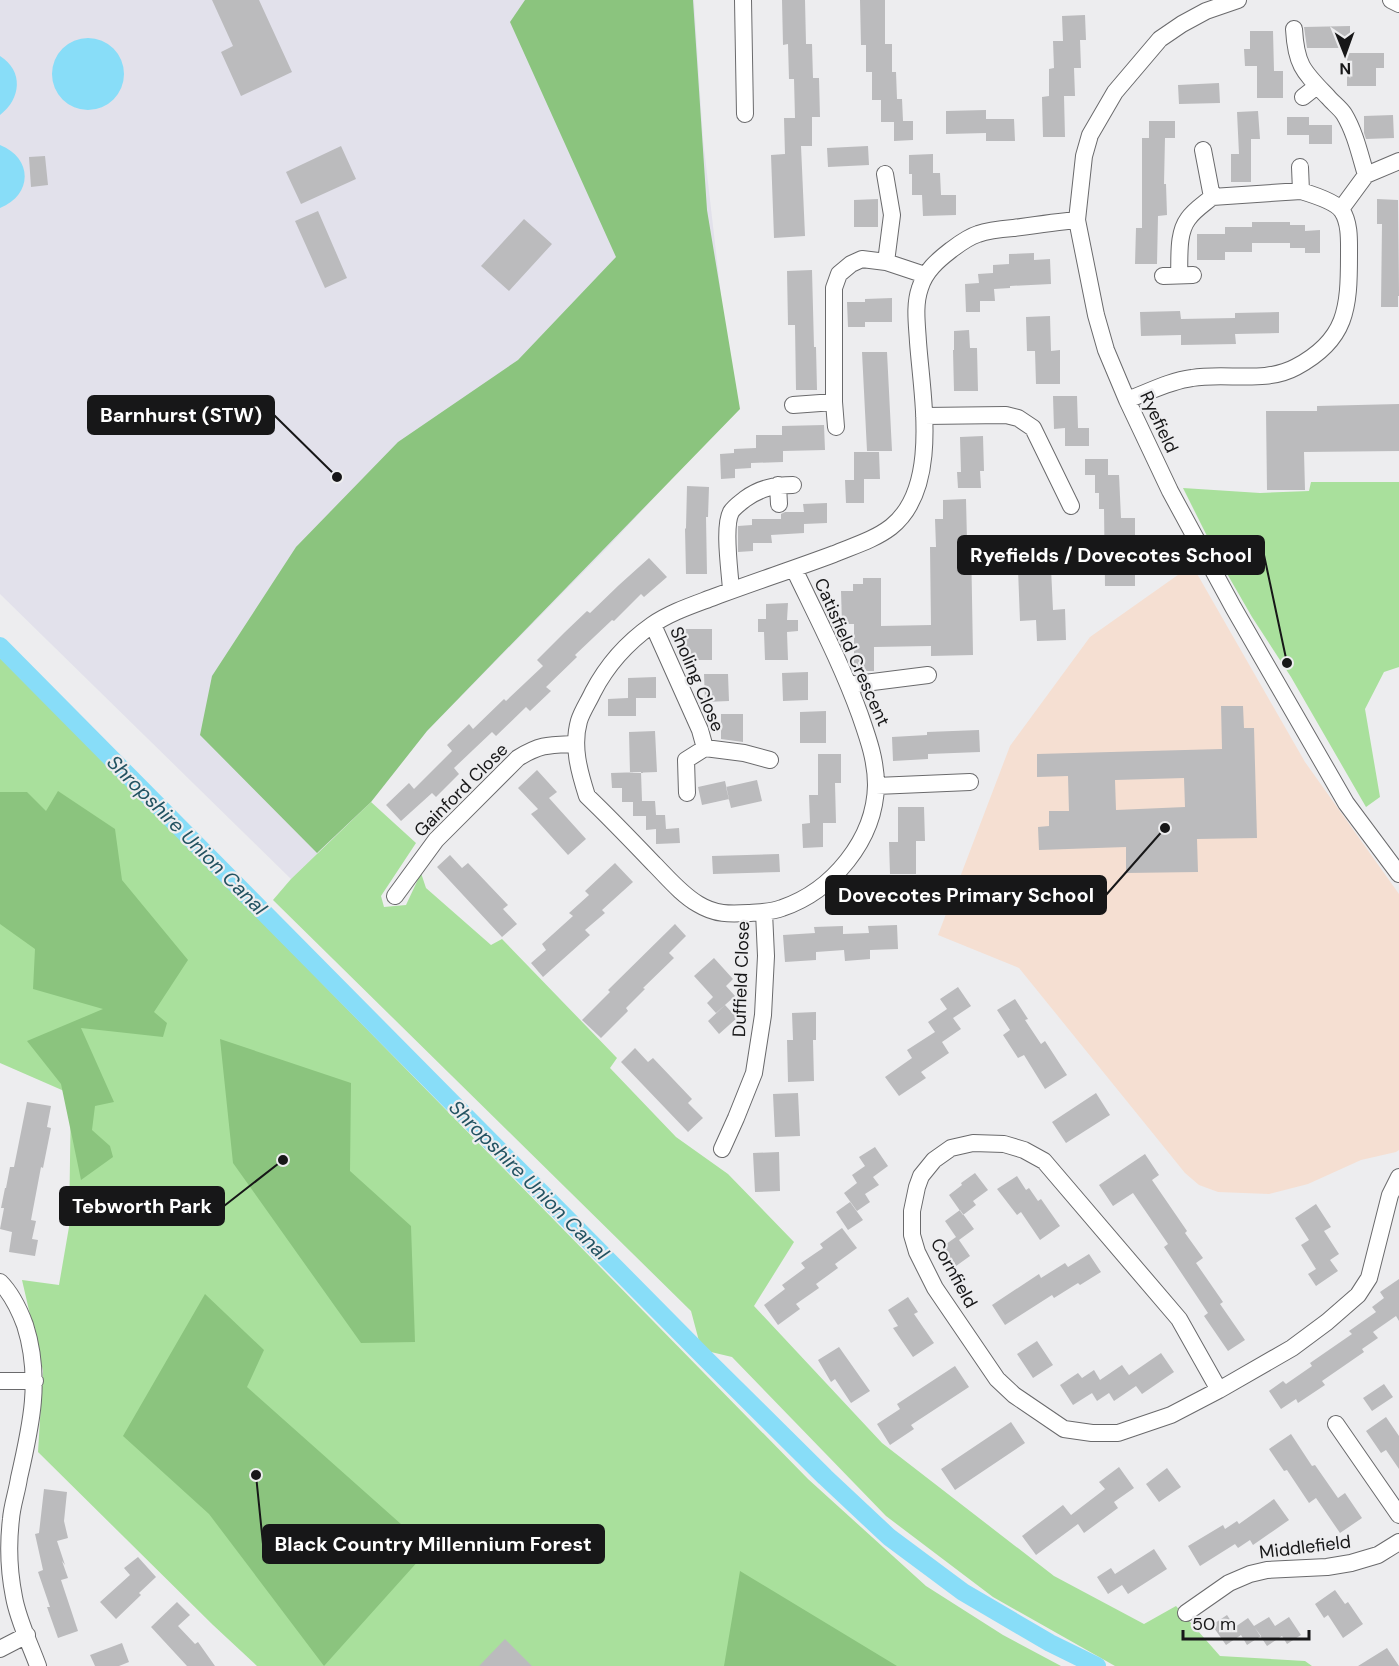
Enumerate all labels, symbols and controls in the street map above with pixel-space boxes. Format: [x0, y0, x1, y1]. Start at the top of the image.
north arrow [1315, 24, 1375, 84]
text: N [1339, 58, 1351, 79]
street label: Ryefield [1134, 387, 1184, 457]
callout: Barnhurst (STW) [88, 396, 274, 434]
text: Barnhurst (STW) [100, 402, 262, 428]
callout: Ryefields / Dovecotes School [958, 536, 1264, 574]
text: Ryefields / Dovecotes School [970, 542, 1252, 568]
street label: Catisfield Crescent [809, 574, 895, 730]
street label: Sholing Close [664, 623, 730, 735]
street label: Gainford Close [409, 738, 513, 842]
water label: Shropshire Union Canal [101, 749, 273, 921]
callout: Dovecotes Primary School [826, 876, 1106, 914]
text: Dovecotes Primary School [838, 882, 1094, 908]
street label: Duffield Close [727, 921, 755, 1037]
water label: Shropshire Union Canal [443, 1094, 615, 1266]
callout: Tebworth Park [60, 1187, 224, 1225]
text: Tebworth Park [72, 1193, 213, 1219]
street label: Cornfield [925, 1234, 983, 1312]
callout: Black Country Millennium Forest [263, 1525, 604, 1563]
street label: Middlefield [1258, 1529, 1352, 1565]
text: Black Country Millennium Forest [274, 1531, 592, 1557]
scale bar [1183, 1603, 1309, 1641]
text: 50 m [1192, 1612, 1236, 1636]

